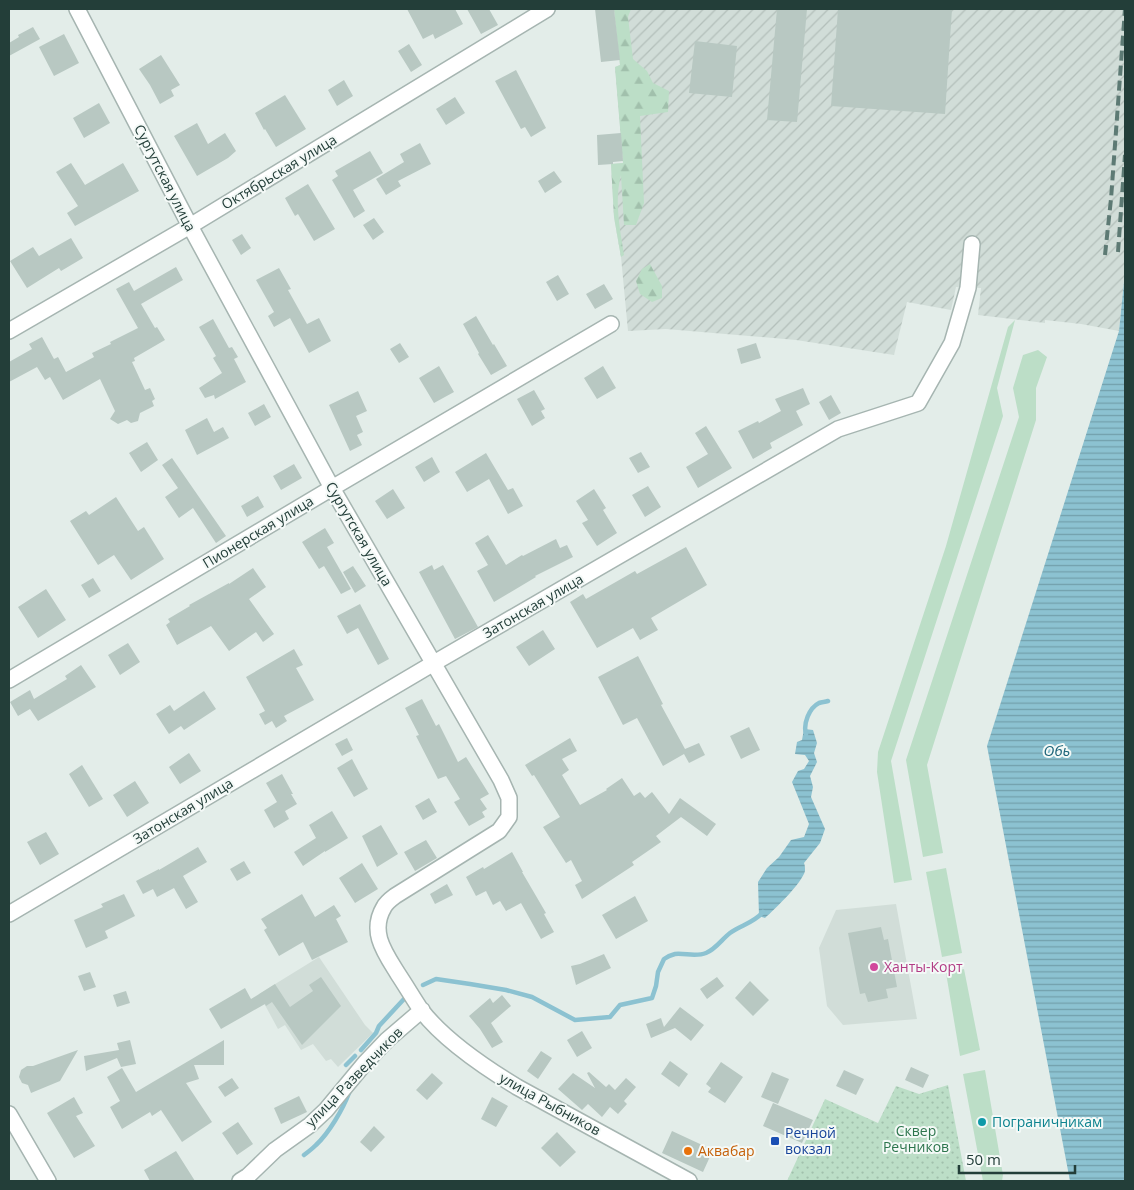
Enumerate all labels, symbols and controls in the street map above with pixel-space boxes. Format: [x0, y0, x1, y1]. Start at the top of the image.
street label: Сургутская улица [130, 121, 201, 234]
street label: Октябрьская улица [218, 130, 340, 214]
street label: Сургутская улица [322, 478, 397, 589]
street label: Пионерская улица [199, 491, 317, 572]
street label: Затонская улица [479, 569, 587, 642]
water label: Обь [1044, 740, 1070, 760]
street label: Затонская улица [129, 773, 236, 848]
place label: Ханты-Корт [884, 957, 963, 976]
marker: Ханты-Корт [868, 961, 880, 973]
street label: улица Разведчиков [301, 1023, 406, 1131]
street label: улица Рыбников [496, 1068, 604, 1139]
place label: Пограничникам [992, 1112, 1102, 1131]
marker: Пограничникам [976, 1116, 988, 1128]
park label: Сквер Речников [883, 1121, 949, 1156]
place label: Речной вокзал [785, 1123, 836, 1158]
marker: Речной вокзал [769, 1135, 781, 1147]
place label: Аквабар [698, 1141, 755, 1160]
scale bar [959, 1142, 1075, 1174]
marker: Аквабар [682, 1145, 694, 1157]
text: 50 m [966, 1149, 1001, 1169]

